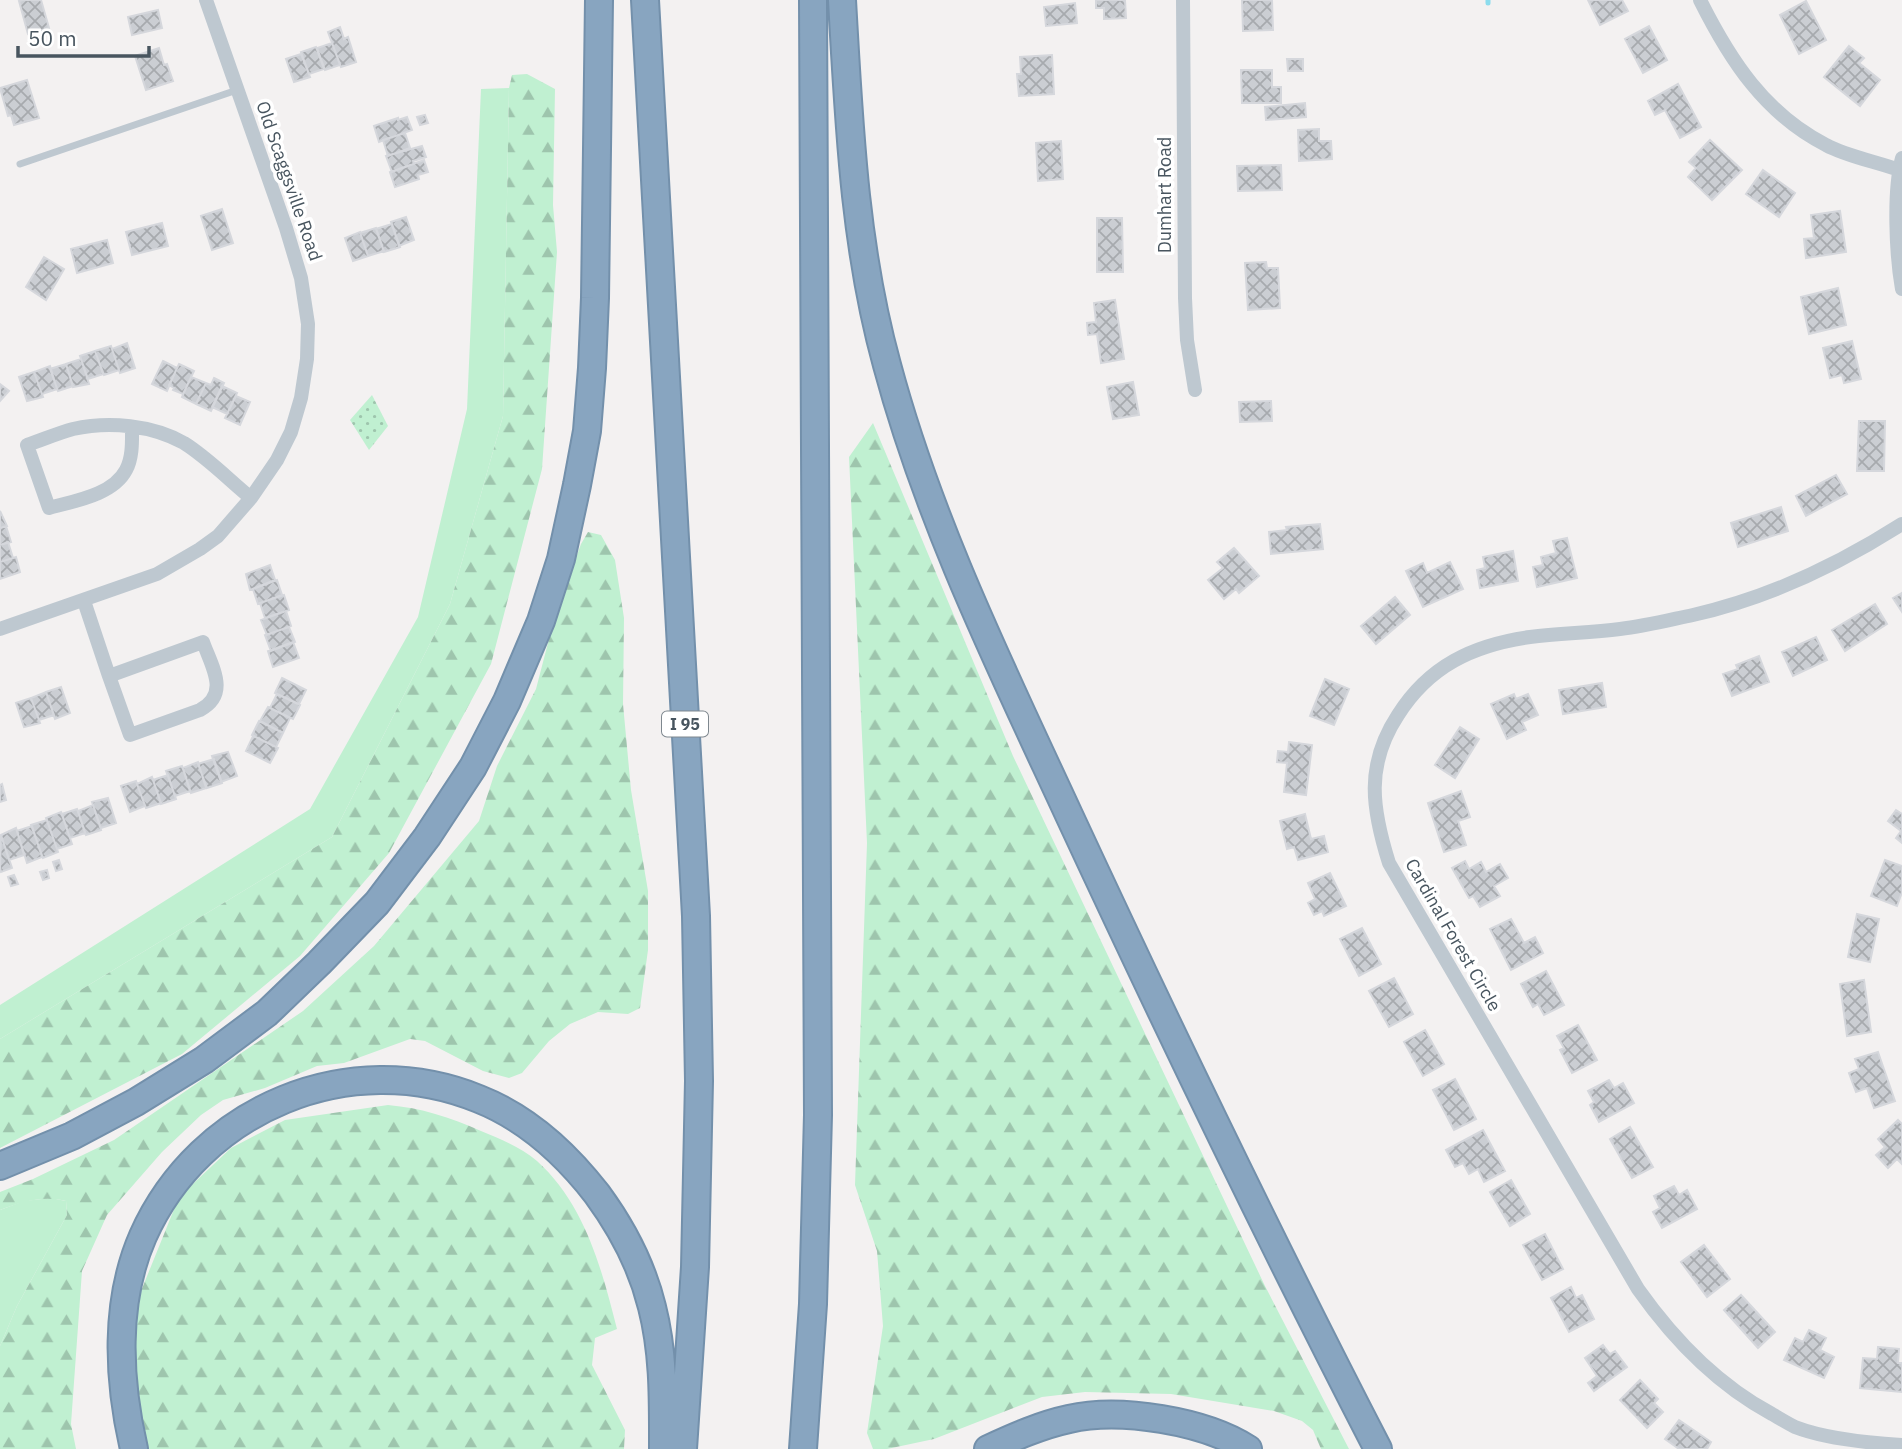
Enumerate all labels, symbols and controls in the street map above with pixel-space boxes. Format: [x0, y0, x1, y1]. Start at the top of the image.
scale bar [18, 14, 149, 58]
text: 50 m [28, 24, 77, 52]
street label: Old Scaggsville Road [251, 98, 328, 264]
street label: Dumhart Road [1153, 137, 1176, 253]
road number: I 95 [662, 712, 708, 736]
street label: Cardinal Forest Circle [1400, 854, 1507, 1015]

